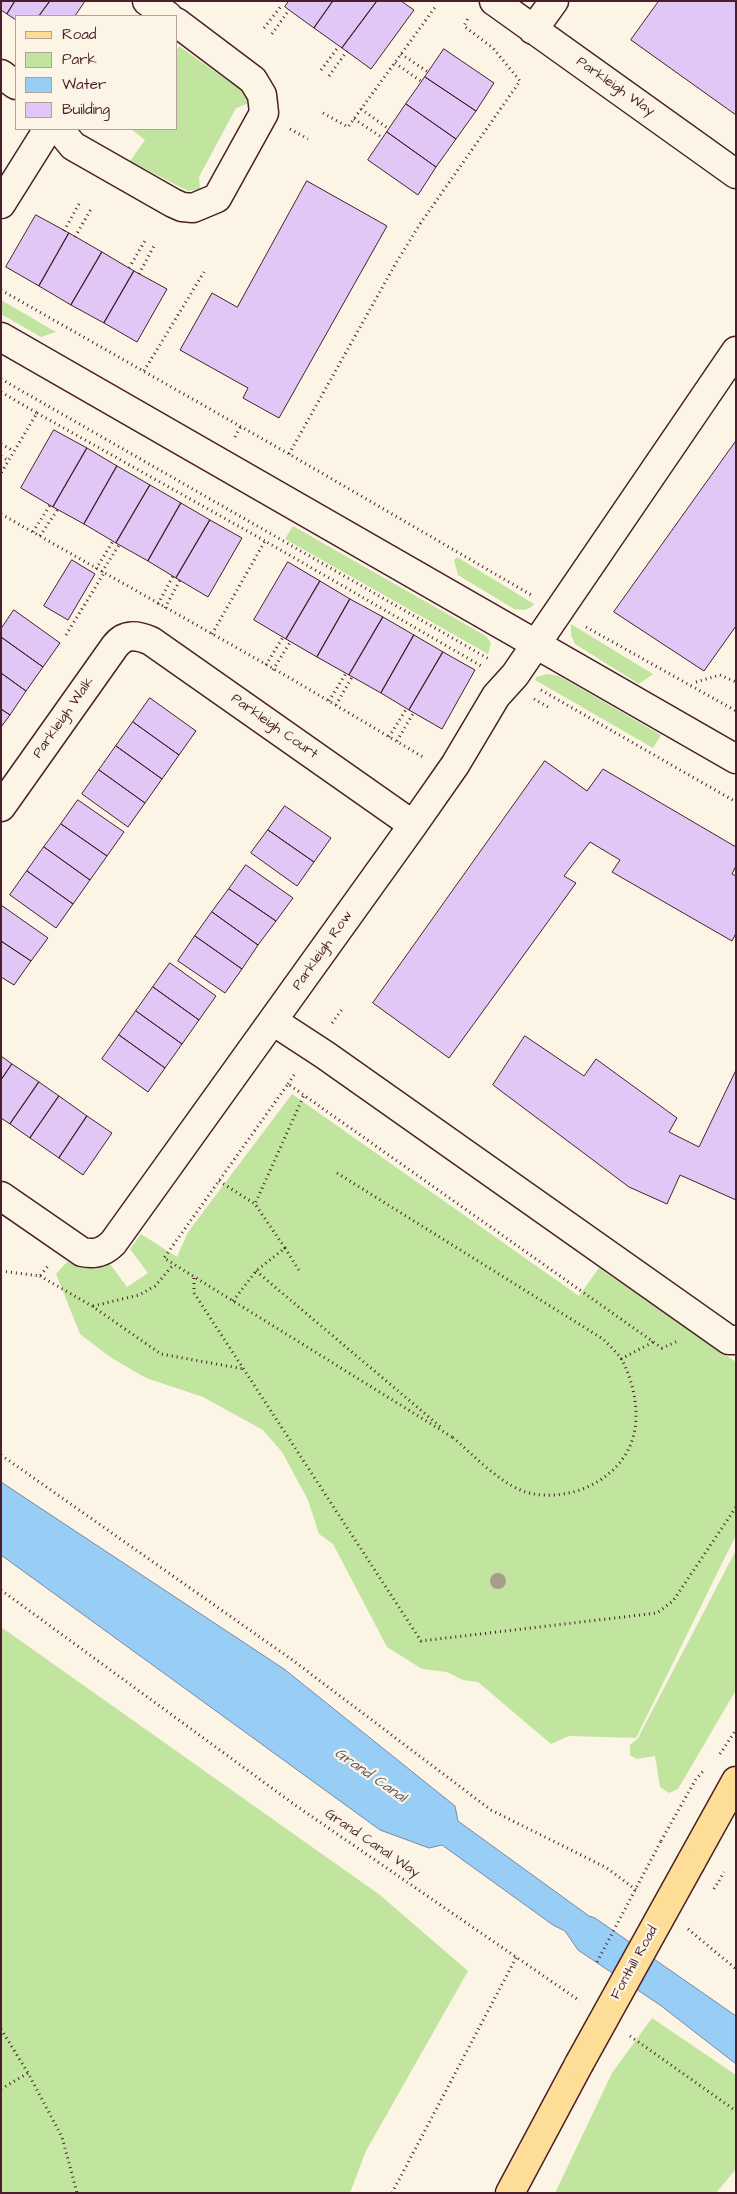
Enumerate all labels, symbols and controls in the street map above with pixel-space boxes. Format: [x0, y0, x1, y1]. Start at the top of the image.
legend [15, 15, 178, 130]
text: Road [62, 24, 96, 45]
text: Park [62, 49, 97, 70]
street label: Parkleigh Way [573, 54, 657, 120]
text: Water [62, 74, 106, 95]
text: Building [62, 99, 110, 120]
street label: Parkleigh Walk [30, 674, 98, 762]
street label: Parkleigh Court [227, 691, 321, 763]
street label: Parkleigh Row [289, 908, 357, 994]
water label: Grand Canal [331, 1745, 409, 1807]
street label: Grand Canal Way [321, 1806, 423, 1882]
street label: Fonthill Road [608, 1923, 662, 2003]

